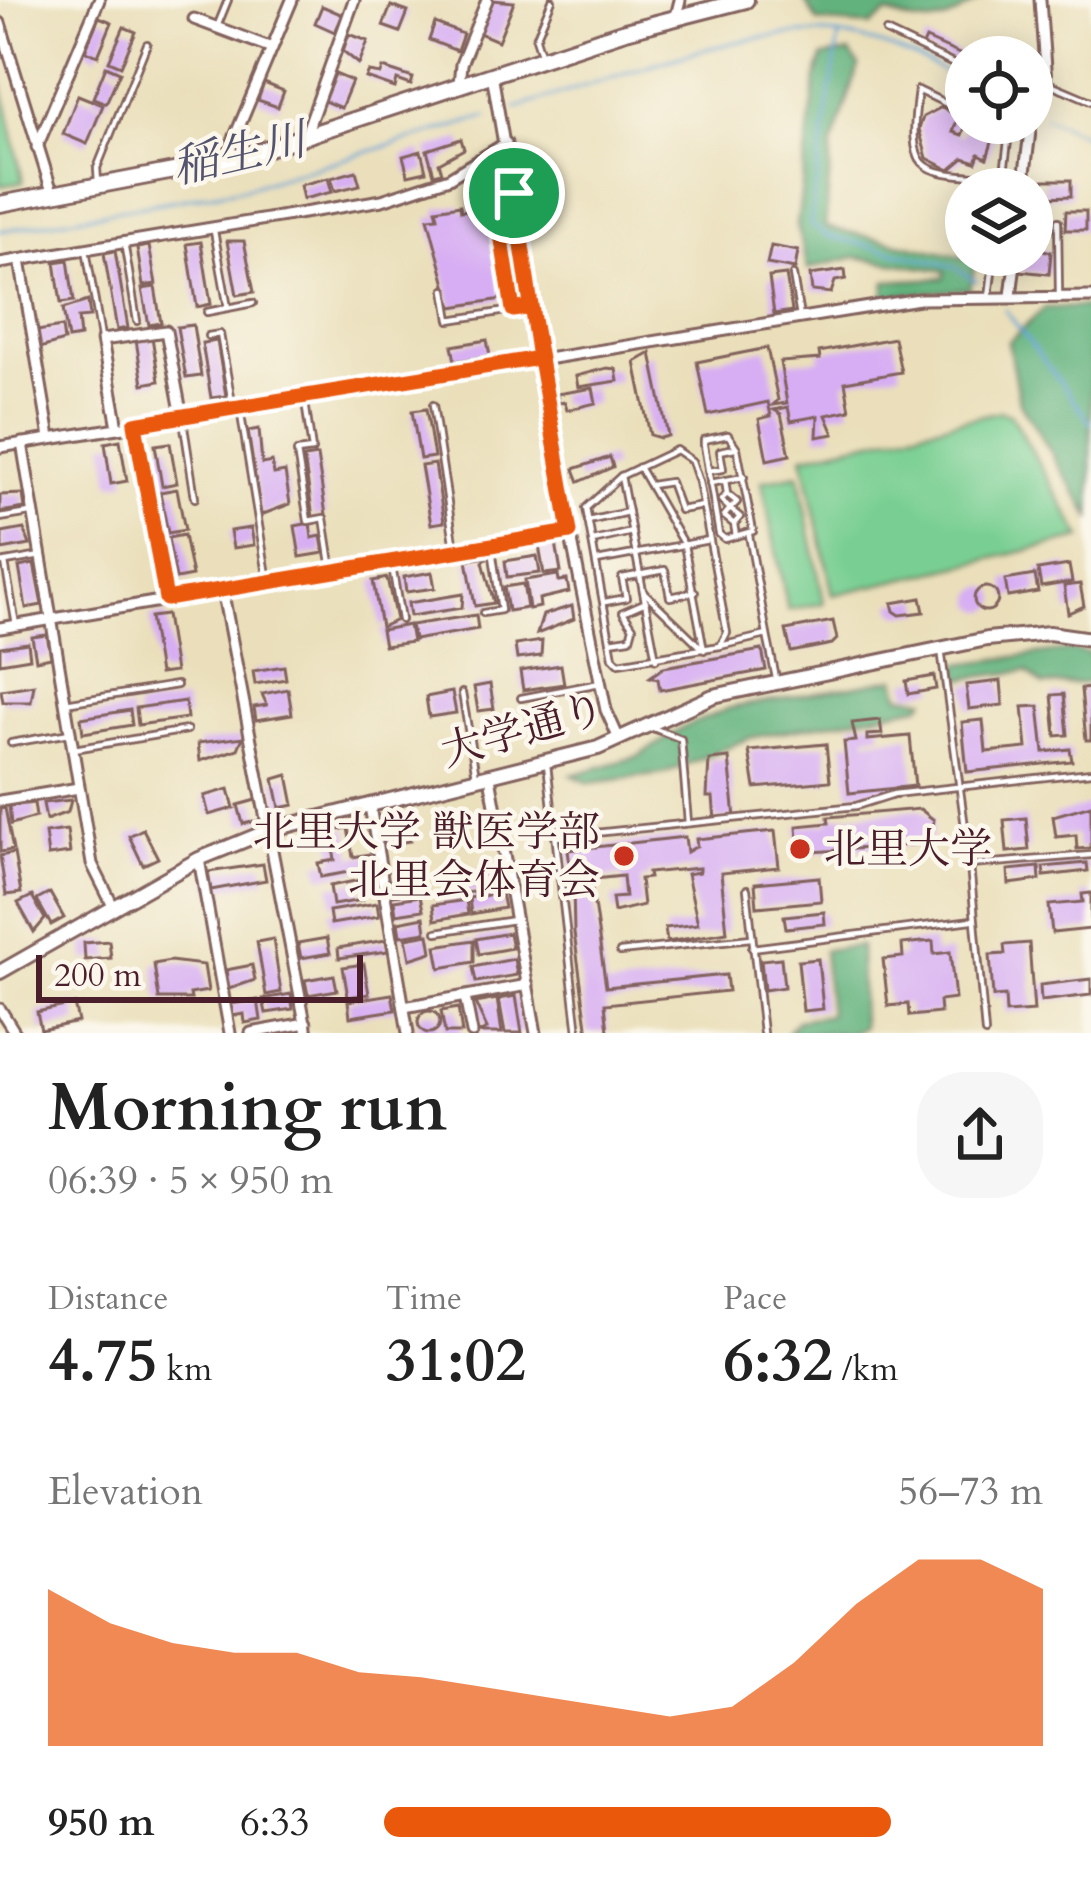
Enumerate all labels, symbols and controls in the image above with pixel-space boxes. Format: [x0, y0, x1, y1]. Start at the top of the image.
map controls [945, 36, 1053, 276]
button: locate [945, 36, 1053, 144]
water label: 稲生川 [166, 108, 316, 199]
pin [463, 142, 565, 244]
icon: arrive [481, 160, 547, 226]
button: layers [945, 168, 1053, 276]
street label: 大学通り [434, 679, 612, 781]
place label: 北里大学 獣医学部 北里会体育会 [253, 804, 600, 909]
place label: 北里大学 [824, 821, 992, 878]
marker: 北里大学 [787, 836, 813, 862]
marker: 北里大学 獣医学部 北里会体育会 [611, 843, 637, 869]
scale bar [36, 949, 363, 1002]
text: 200 m [54, 953, 141, 998]
text: Morning run [48, 1064, 447, 1153]
button: share [917, 1072, 1043, 1198]
text: 06:39 · 5 × 950 m [48, 1154, 333, 1207]
text: Distance [48, 1276, 169, 1321]
text: Time [386, 1276, 462, 1321]
text: Pace [723, 1276, 787, 1321]
text: 4.75 [48, 1321, 158, 1402]
text: 31:02 [386, 1321, 526, 1402]
text: 6:32 [723, 1321, 833, 1402]
text: km [158, 1347, 212, 1392]
text: /km [833, 1347, 898, 1392]
text: Elevation [48, 1465, 203, 1518]
text: 56–73 m [898, 1465, 1043, 1518]
text: 950 m [48, 1796, 154, 1849]
text: 6:33 [240, 1796, 310, 1849]

